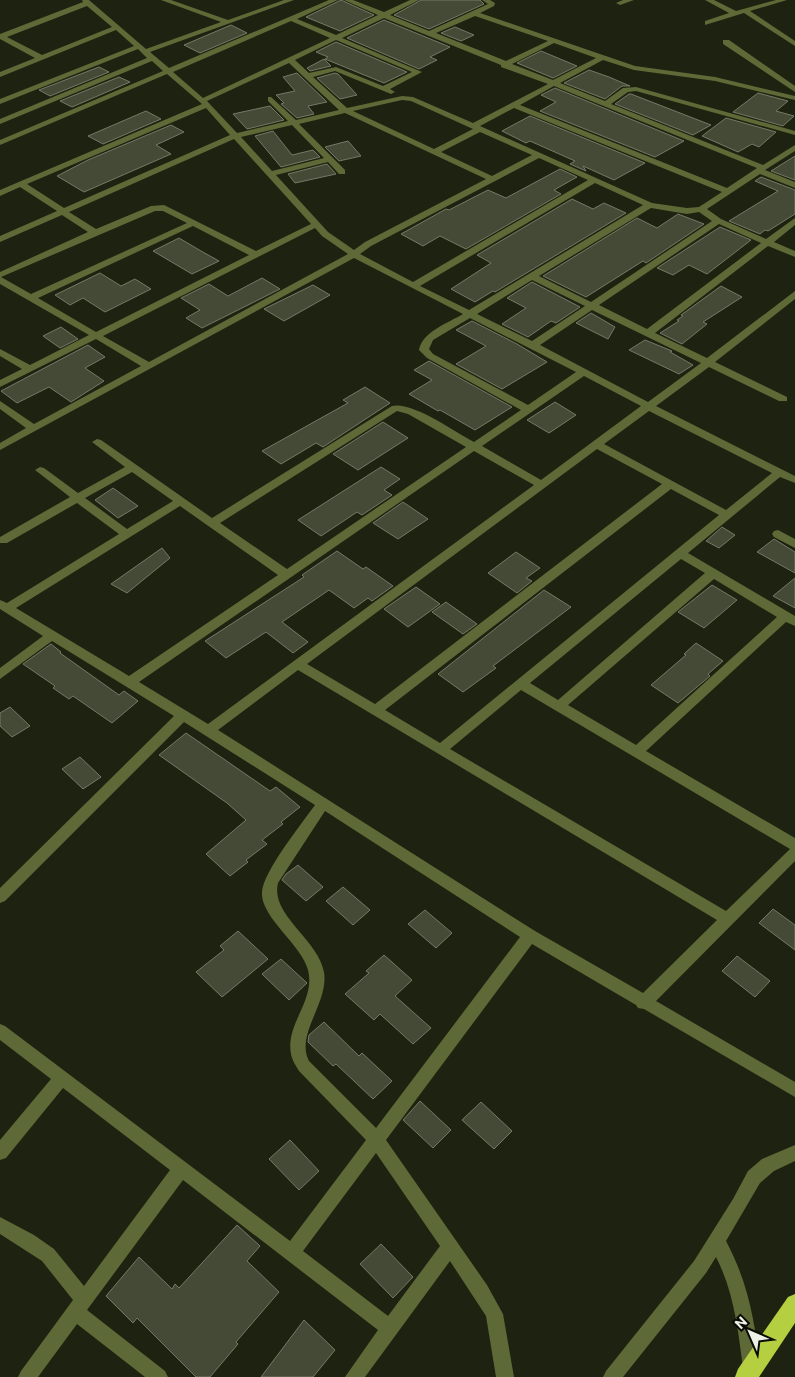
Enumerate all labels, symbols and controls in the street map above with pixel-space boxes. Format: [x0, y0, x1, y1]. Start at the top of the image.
north arrow [725, 1307, 775, 1357]
text: N [731, 1313, 750, 1332]

